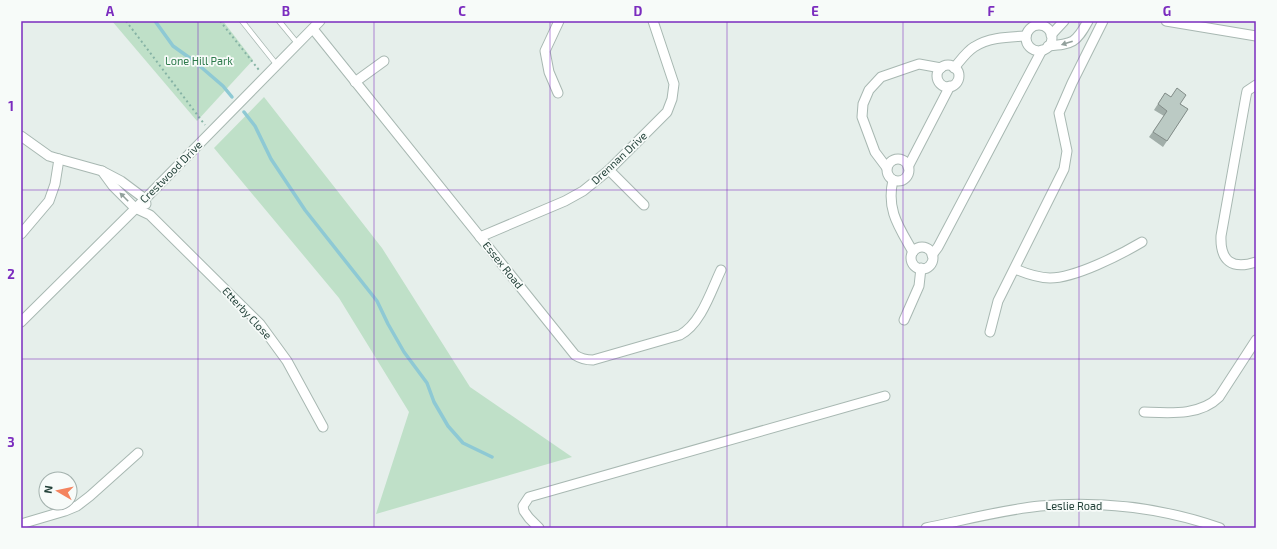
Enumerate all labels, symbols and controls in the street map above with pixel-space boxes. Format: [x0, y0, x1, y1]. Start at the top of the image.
text: A [106, 3, 115, 19]
text: B [282, 3, 290, 19]
text: C [458, 3, 466, 19]
text: D [634, 3, 643, 19]
text: E [811, 3, 819, 19]
text: F [987, 3, 995, 19]
text: G [1163, 3, 1171, 19]
one-way arrow [1061, 40, 1073, 46]
park label: Lone Hill Park [165, 54, 233, 67]
text: 1 [8, 98, 14, 114]
street label: Drennan Drive [588, 129, 649, 187]
street label: Crestwood Drive [137, 138, 205, 205]
one-way arrow [119, 192, 129, 202]
street label: Essex Road [480, 239, 526, 291]
text: 2 [7, 266, 15, 282]
street label: Etterby Close [220, 284, 275, 341]
text: 3 [7, 434, 15, 450]
north arrow [38, 471, 78, 511]
text: N [41, 484, 55, 494]
street label: Leslie Road [1046, 499, 1102, 512]

